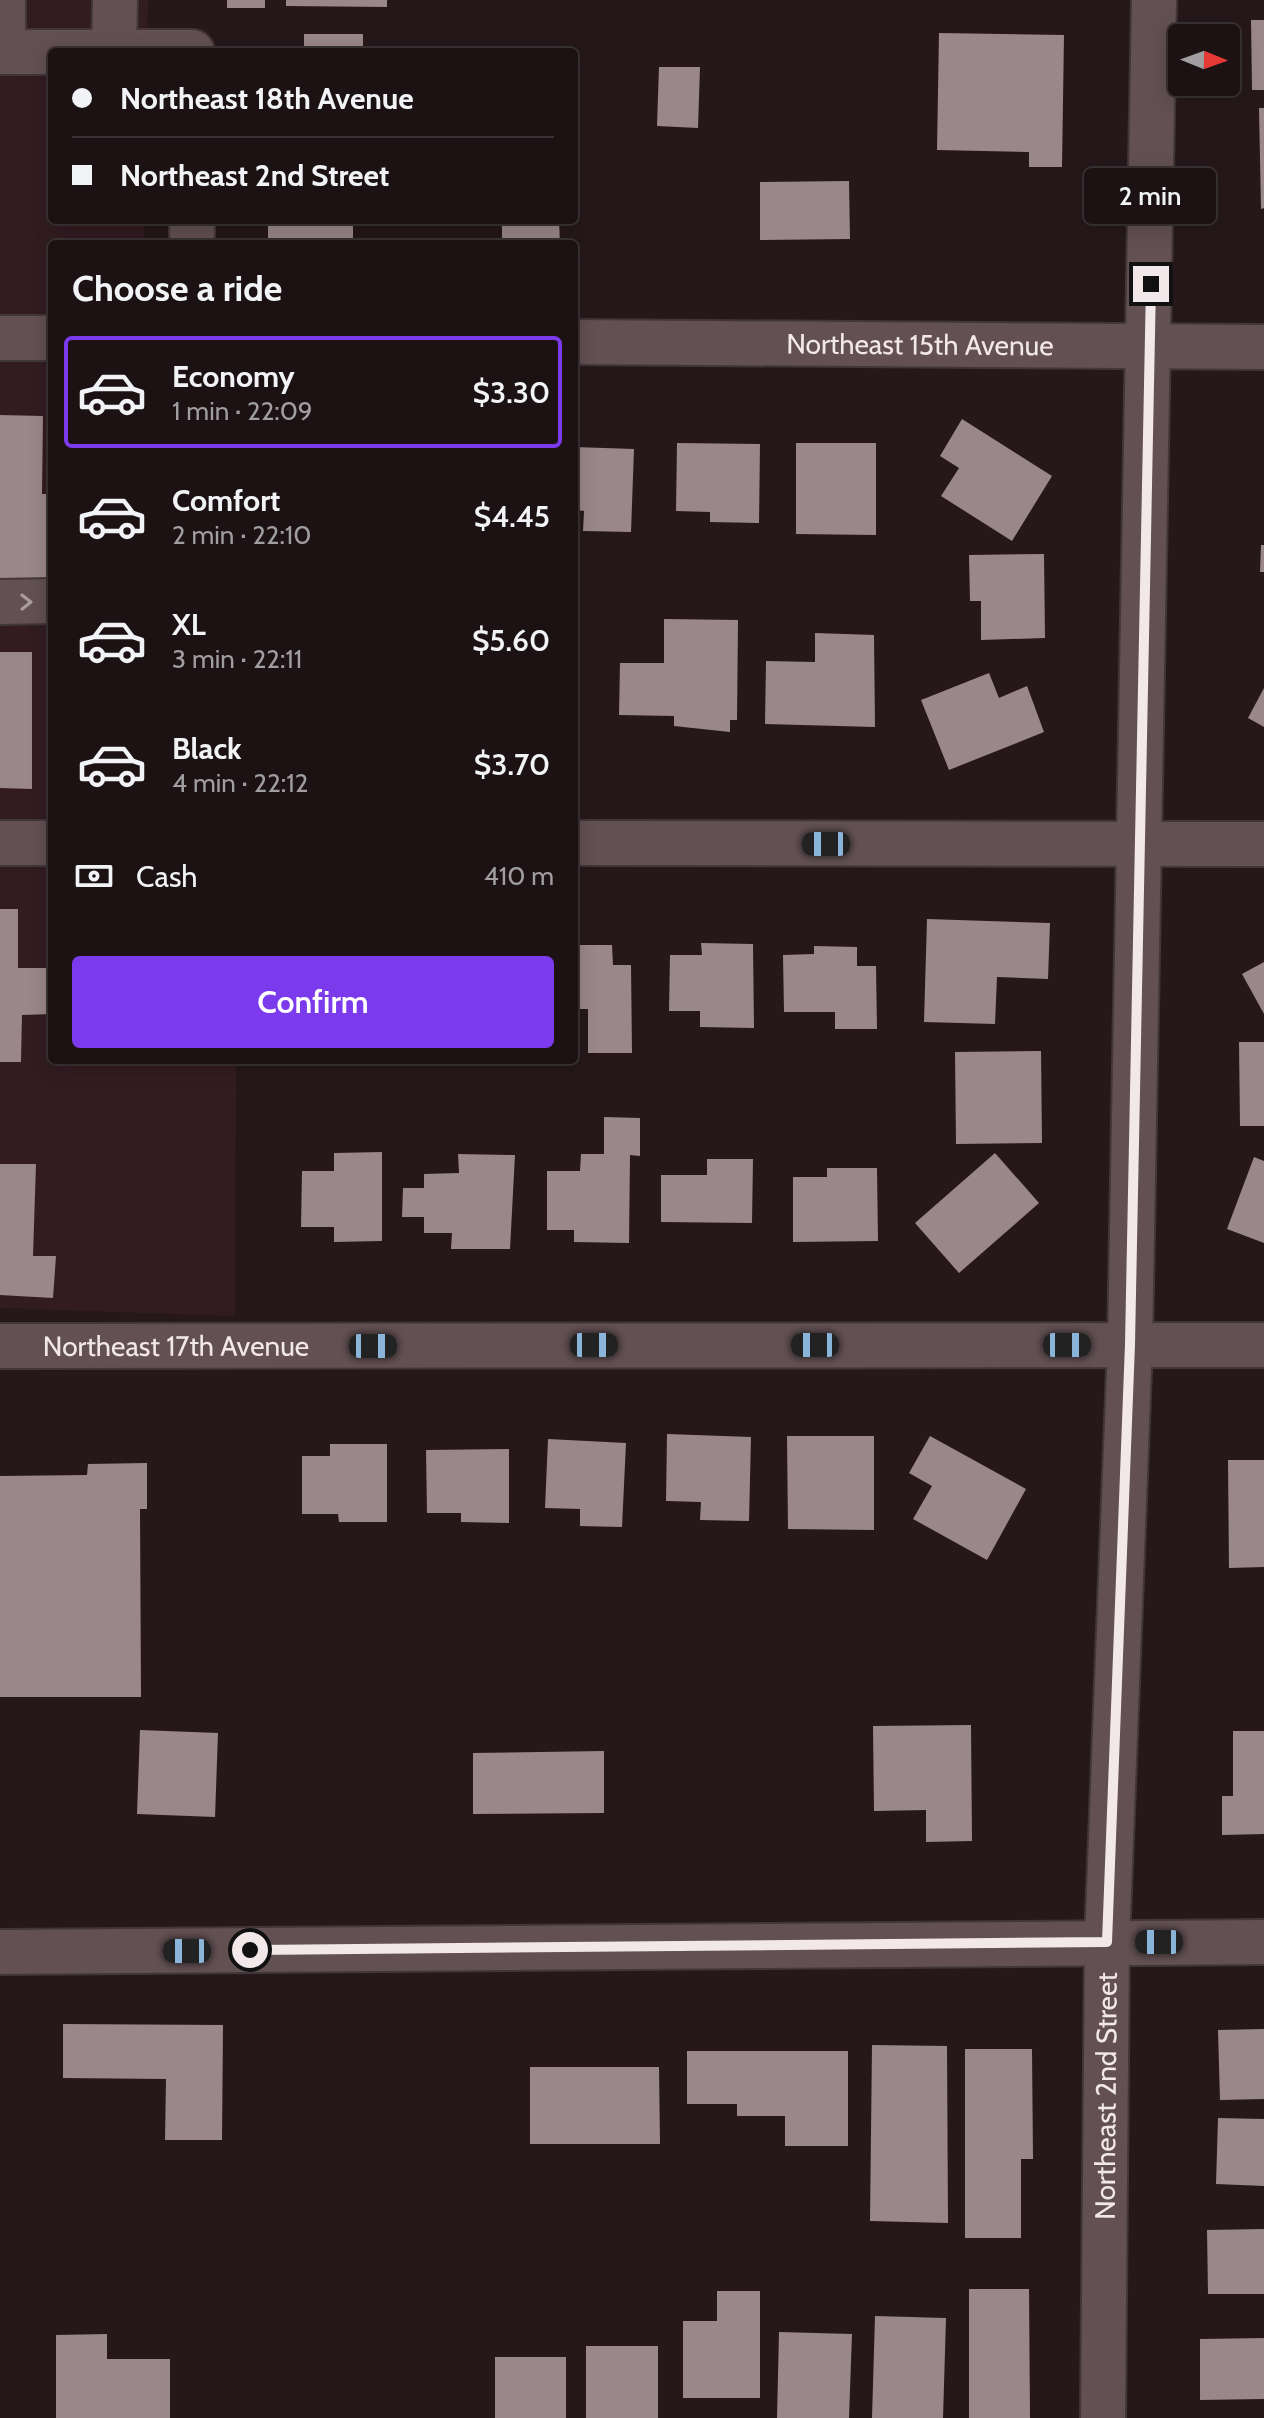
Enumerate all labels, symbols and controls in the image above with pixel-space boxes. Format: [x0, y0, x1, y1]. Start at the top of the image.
north arrow [1168, 24, 1240, 96]
map controls [1168, 24, 1240, 96]
text: Northeast 18th Avenue [120, 80, 414, 117]
text: Northeast 2nd Street [120, 157, 389, 194]
callout: 2 min [1085, 168, 1217, 224]
text: 2 min [1119, 180, 1181, 212]
text: Choose a ride [72, 266, 282, 310]
route end [1133, 266, 1169, 302]
street label: Northeast 15th Avenue [786, 327, 1054, 362]
icon: car [76, 356, 148, 428]
text: Economy [172, 358, 295, 395]
text: $3.30 [473, 374, 550, 411]
text: 1 min · 22:09 [172, 395, 313, 427]
icon: car [76, 480, 148, 552]
text: Comfort [172, 482, 280, 519]
text: $4.45 [474, 498, 550, 535]
text: 2 min · 22:10 [172, 519, 312, 551]
one-way arrow [20, 593, 33, 611]
icon: car [76, 604, 148, 676]
text: XL [172, 606, 206, 643]
text: $5.60 [472, 622, 550, 659]
text: 3 min · 22:11 [172, 643, 302, 675]
icon: car [76, 728, 148, 800]
text: Black [172, 730, 242, 767]
text: $3.70 [474, 746, 550, 783]
text: 4 min · 22:12 [172, 767, 308, 799]
car [802, 832, 850, 856]
icon: cash [72, 854, 116, 898]
text: Cash [136, 858, 198, 895]
text: 410 m [484, 860, 554, 892]
button: Confirm [72, 956, 554, 1048]
street label: Northeast 17th Avenue [43, 1329, 309, 1363]
car [570, 1333, 618, 1357]
car [791, 1333, 839, 1357]
car [1043, 1333, 1091, 1357]
car [349, 1334, 397, 1358]
car [1135, 1930, 1183, 1954]
route start [232, 1932, 268, 1968]
car [163, 1939, 211, 1963]
street label: Northeast 2nd Street [1088, 1972, 1124, 2220]

